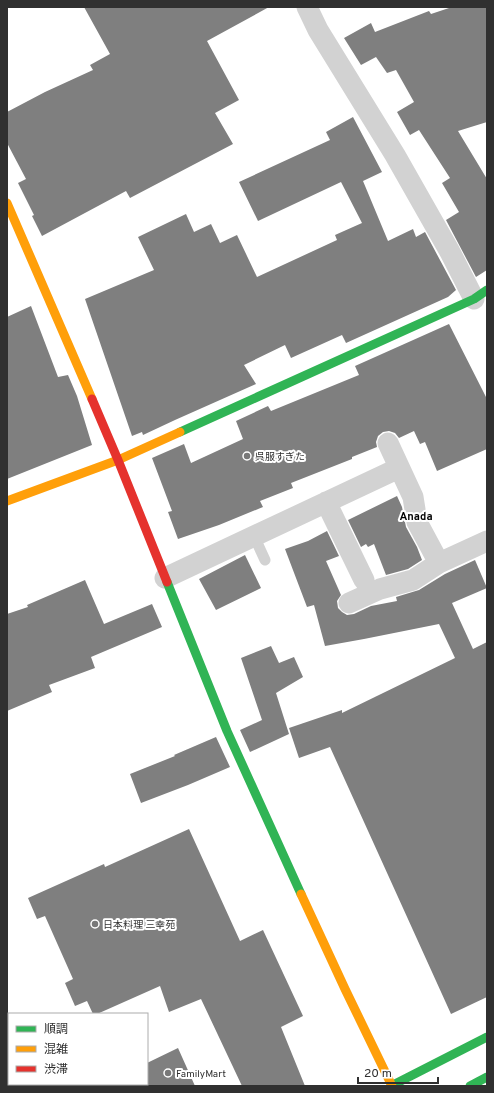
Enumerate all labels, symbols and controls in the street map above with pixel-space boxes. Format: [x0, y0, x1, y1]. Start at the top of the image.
marker: 呉服すぎた [242, 451, 252, 461]
place label: 呉服すぎた [255, 451, 305, 464]
district label: Anada [399, 510, 433, 524]
marker: 日本料理 三幸苑 [90, 919, 100, 929]
place label: 日本料理 三幸苑 [103, 919, 175, 932]
legend [8, 1013, 148, 1085]
text: 順調 [44, 1022, 68, 1038]
text: 混雑 [44, 1042, 68, 1058]
scale bar [358, 1059, 438, 1085]
text: 渋滞 [44, 1062, 68, 1078]
text: 20 m [364, 1066, 392, 1082]
marker: FamilyMart [163, 1068, 173, 1078]
place label: FamilyMart [176, 1068, 226, 1081]

